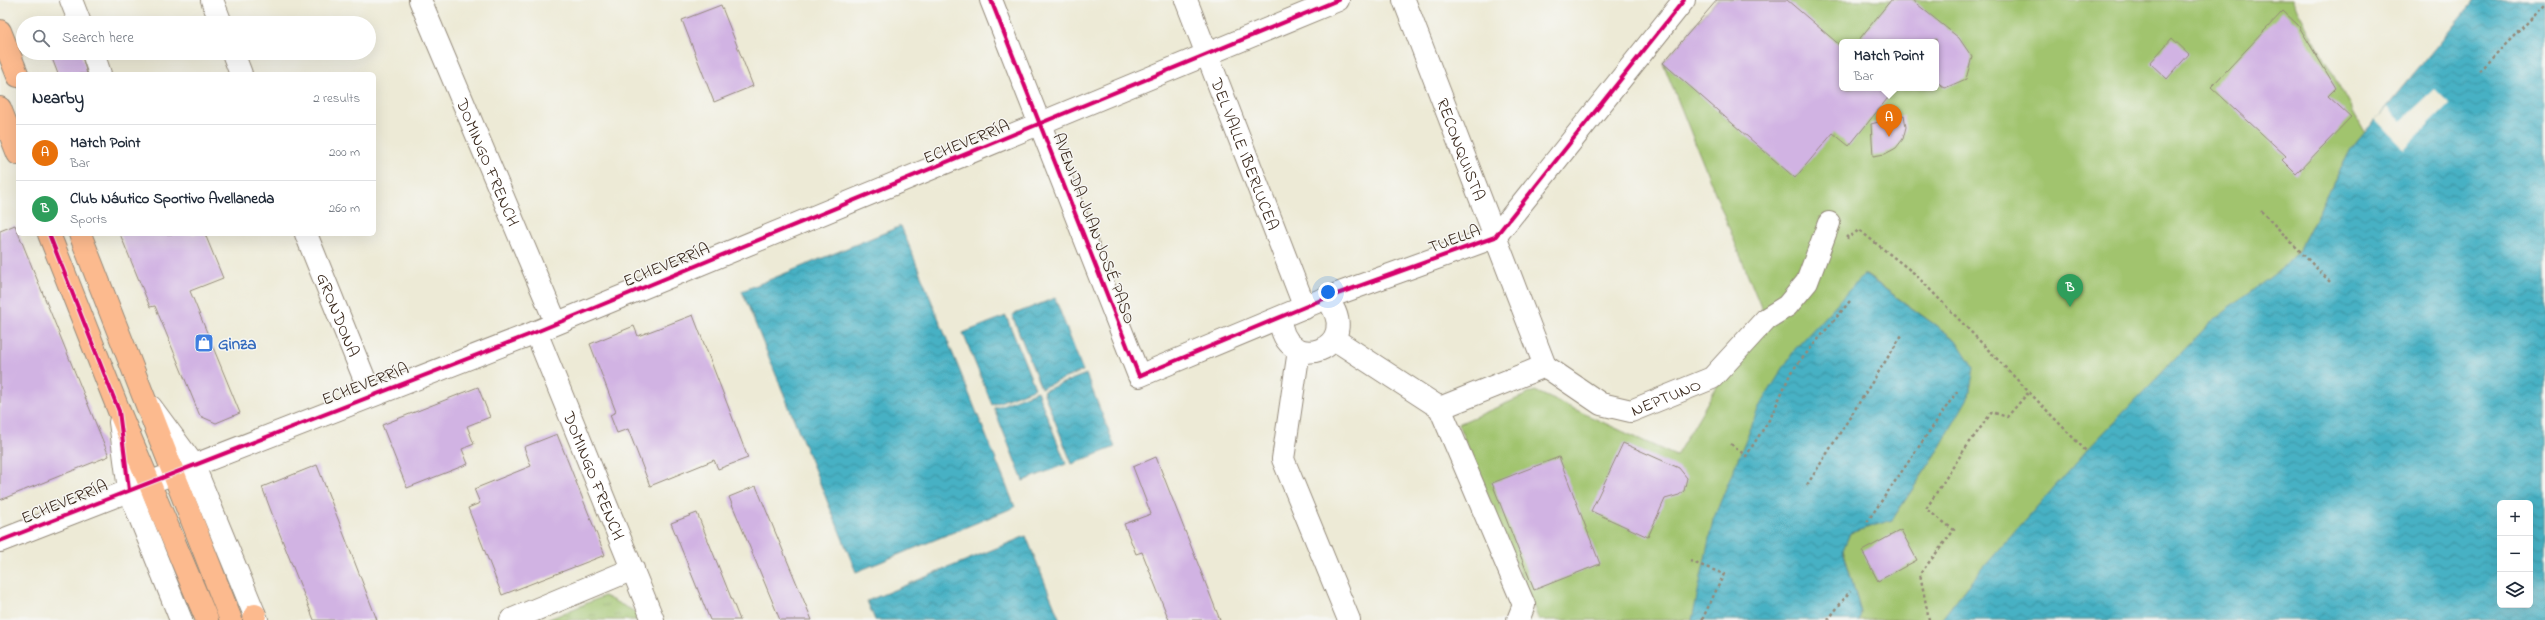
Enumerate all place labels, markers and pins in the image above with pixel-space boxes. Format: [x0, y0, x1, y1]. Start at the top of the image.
pin: A [1876, 104, 1902, 137]
pin: B [2057, 274, 2083, 307]
shop icon: Ginza [193, 332, 215, 354]
place label: Ginza [218, 332, 256, 357]

